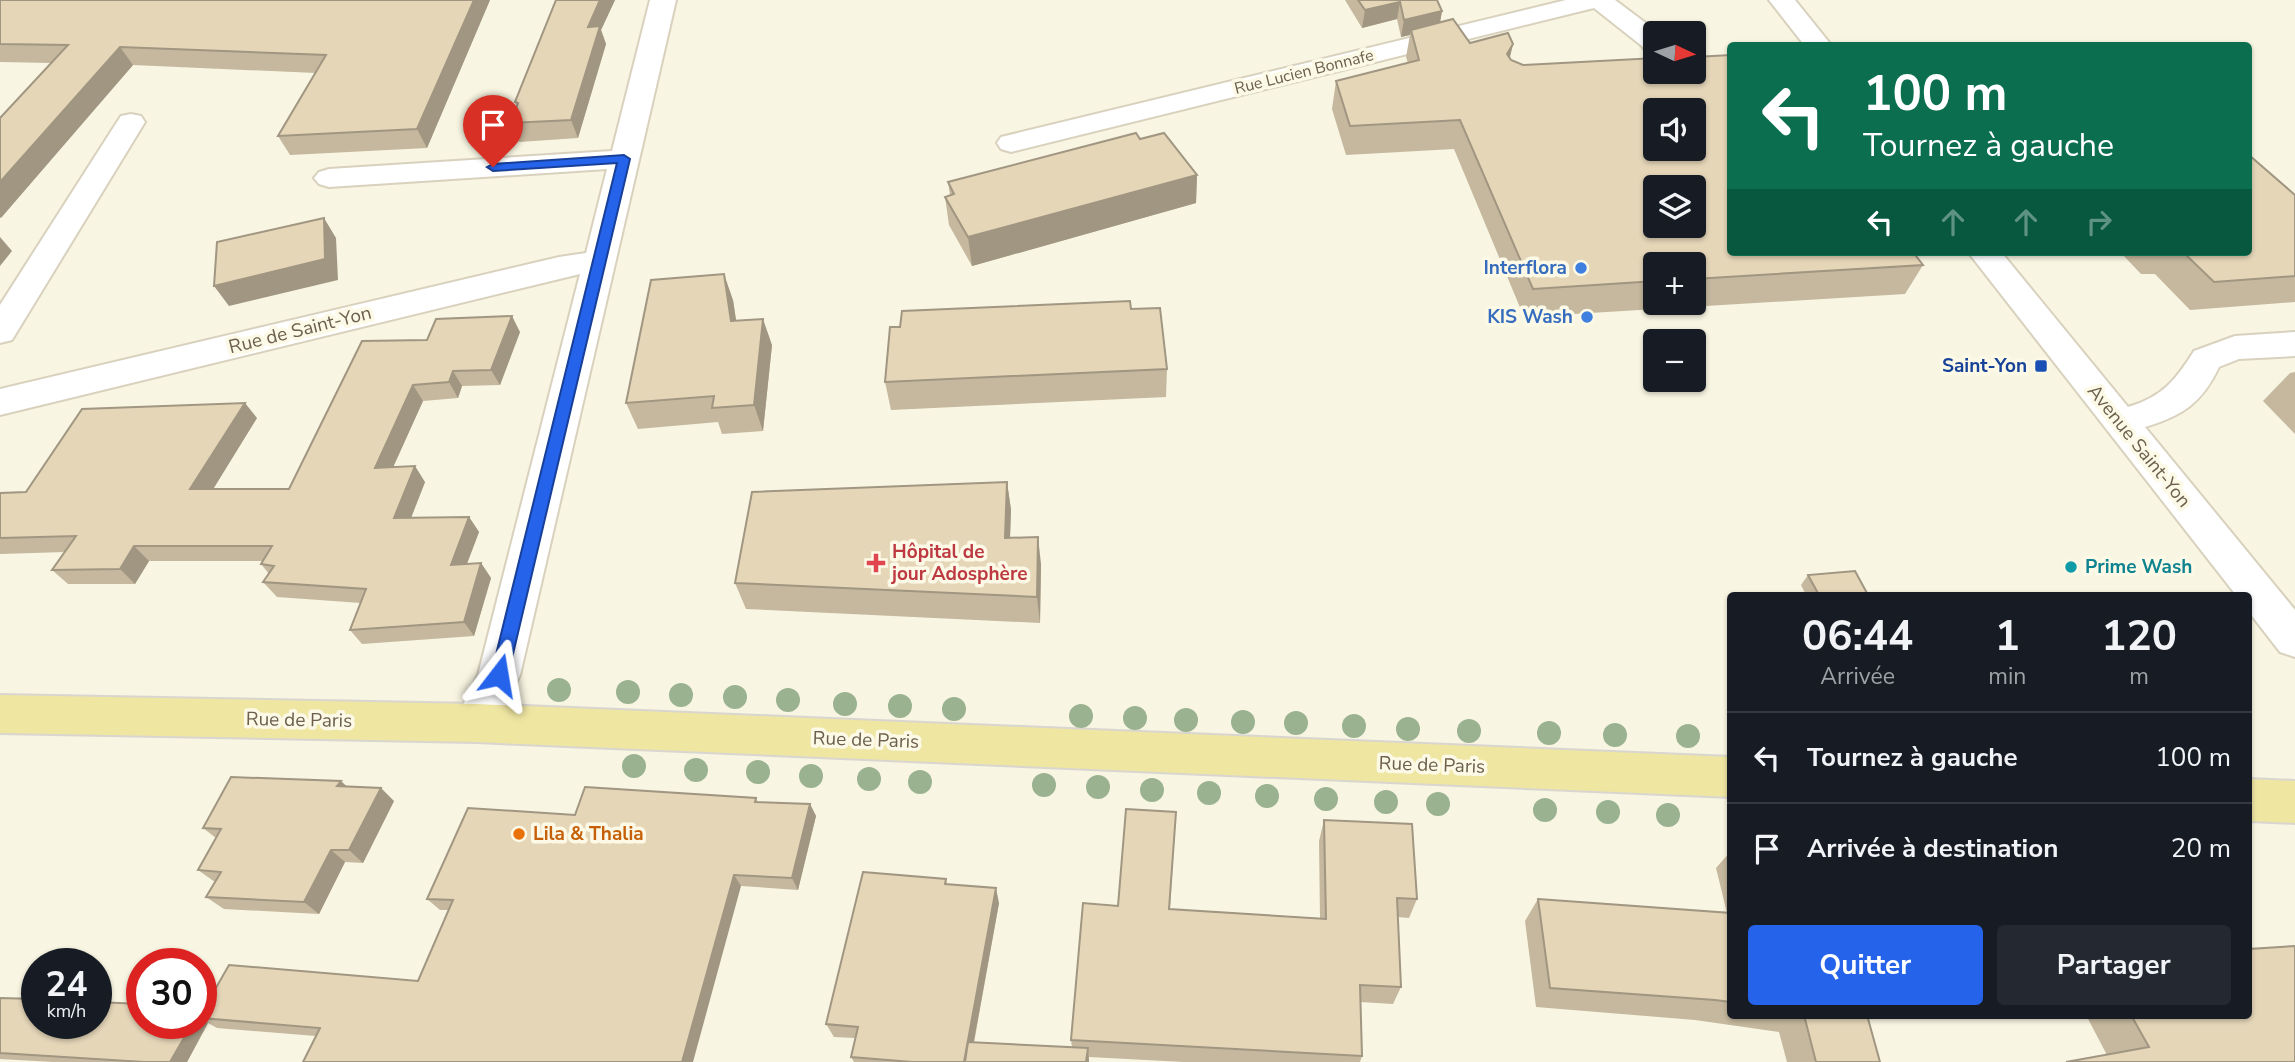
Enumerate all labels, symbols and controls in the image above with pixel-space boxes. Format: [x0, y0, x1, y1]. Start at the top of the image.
north arrow [1643, 21, 1706, 84]
map controls [1643, 21, 1706, 392]
street label: Rue Lucien Bonnafe [1232, 44, 1376, 100]
text: 100 m [1863, 60, 2007, 127]
icon: left [1748, 70, 1839, 161]
pin [463, 95, 523, 167]
button: sound [1643, 98, 1706, 161]
icon: arrive [474, 106, 512, 144]
text: Tournez à gauche [1863, 124, 2114, 167]
button: layers [1643, 175, 1706, 238]
icon: left [1861, 203, 1899, 241]
icon: ahead [1934, 203, 1972, 241]
icon: ahead [2007, 203, 2045, 241]
icon: right [2080, 203, 2118, 241]
button: + [1643, 252, 1706, 315]
place label: Interflora [1483, 255, 1567, 281]
marker: Interflora [1573, 260, 1589, 276]
street label: Rue de Saint-Yon [226, 300, 374, 360]
place label: KIS Wash [1487, 304, 1573, 330]
marker: KIS Wash [1579, 309, 1595, 325]
button: − [1643, 329, 1706, 392]
place label: Saint-Yon [1942, 353, 2027, 379]
marker: Saint-Yon [2033, 358, 2049, 374]
street label: Avenue Saint-Yon [2081, 379, 2197, 513]
place label: Hôpital de jour Adosphère [890, 539, 1028, 587]
marker: Hôpital de jour Adosphère [866, 553, 886, 573]
place label: Prime Wash [2085, 554, 2192, 580]
marker: Prime Wash [2063, 559, 2079, 575]
text: 06:44 [1802, 608, 1913, 665]
text: 1 [1995, 608, 2020, 665]
text: 120 [2101, 608, 2177, 665]
position arrow [462, 638, 536, 712]
text: Arrivée [1820, 661, 1895, 692]
text: min [1988, 661, 2026, 692]
text: m [2129, 661, 2149, 692]
street label: Rue de Paris [246, 706, 352, 734]
street label: Rue de Paris [812, 725, 920, 755]
icon: left [1748, 739, 1786, 777]
text: Tournez à gauche [1807, 740, 2018, 775]
text: 100 m [2155, 740, 2231, 775]
street label: Rue de Paris [1378, 750, 1486, 780]
place label: Lila & Thalia [533, 821, 644, 847]
marker: Lila & Thalia [511, 826, 527, 842]
icon: arrive [1748, 830, 1786, 868]
text: Arrivée à destination [1807, 831, 2058, 866]
text: 20 m [2171, 831, 2231, 866]
button: Quitter [1748, 925, 1983, 1005]
button: Partager [1997, 925, 2231, 1005]
speed limit sign: 30 [126, 948, 217, 1039]
text: 24 [45, 961, 88, 1008]
text: km/h [47, 999, 86, 1023]

